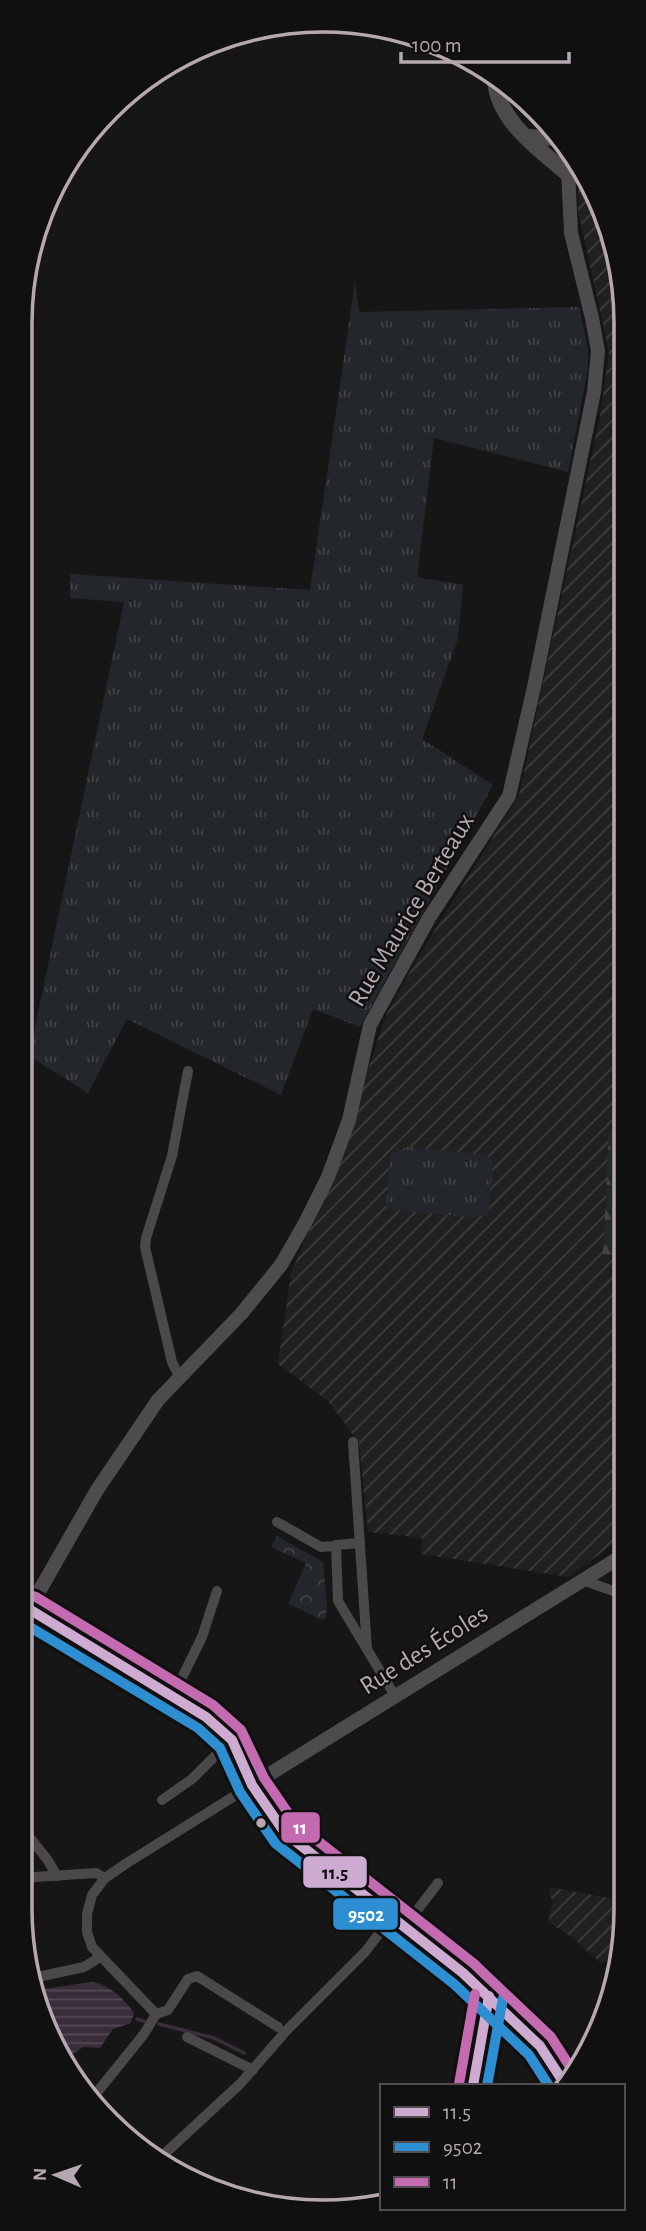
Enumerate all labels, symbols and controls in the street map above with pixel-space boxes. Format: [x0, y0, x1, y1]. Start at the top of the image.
scale bar [401, 21, 569, 65]
text: 100 m [412, 35, 462, 56]
street label: Rue Maurice Berteaux [343, 809, 479, 1011]
street label: Rue des Écoles [354, 1599, 493, 1700]
line badge: 11 [280, 1811, 321, 1844]
unlabelled marker [254, 1816, 268, 1830]
text: 11 [293, 1819, 307, 1838]
line badge: 11.5 [302, 1855, 368, 1889]
text: 11.5 [322, 1864, 348, 1883]
line badge: 9502 [332, 1897, 399, 1931]
text: 9502 [348, 1906, 384, 1925]
legend [380, 2084, 625, 2210]
text: 11.5 [443, 2102, 471, 2123]
text: 9502 [443, 2137, 482, 2158]
north arrow [21, 2140, 91, 2210]
text: N [31, 2168, 50, 2181]
text: 11 [443, 2172, 457, 2193]

